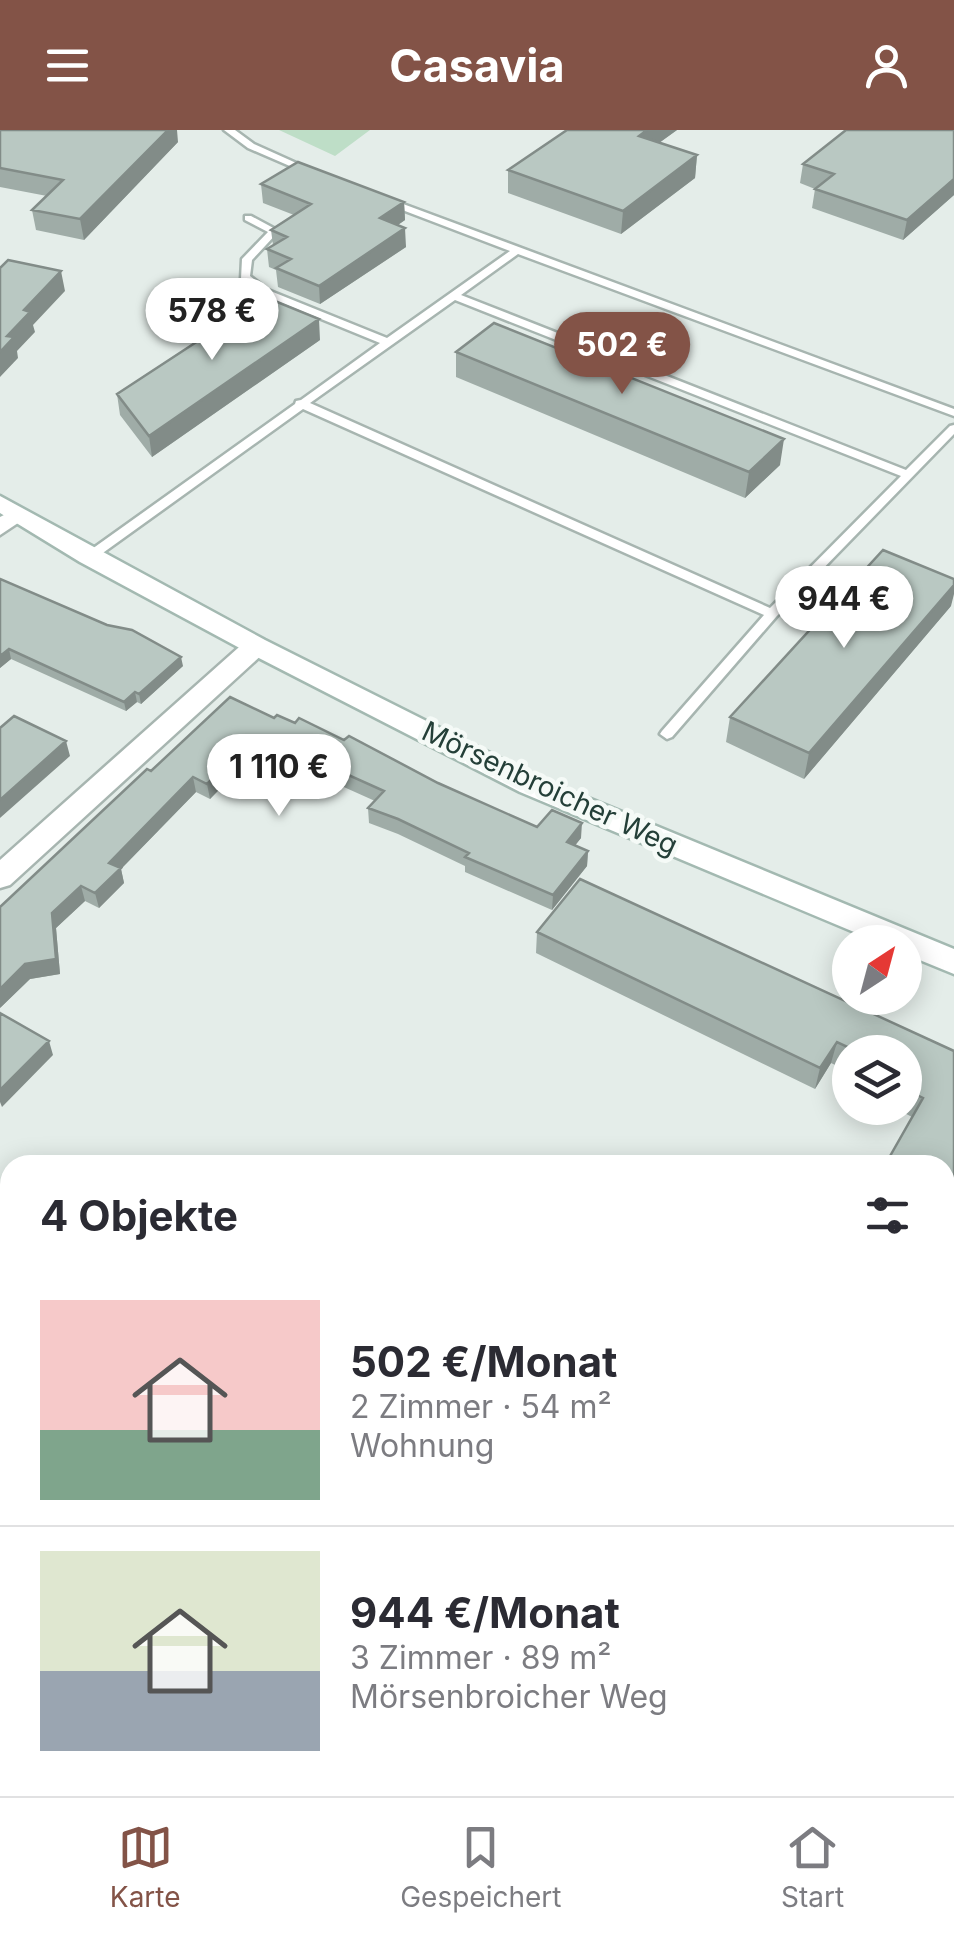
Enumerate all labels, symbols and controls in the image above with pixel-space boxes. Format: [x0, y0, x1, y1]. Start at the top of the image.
icon: menu [40, 38, 95, 93]
text: Casavia [389, 38, 565, 93]
icon: person [859, 38, 914, 93]
pin: 578 € [142, 278, 282, 363]
text: 578 € [168, 291, 256, 330]
pin: 502 € [552, 312, 692, 397]
text: 502 € [576, 325, 668, 364]
pin: 944 € [774, 566, 914, 651]
text: 944 € [797, 579, 891, 618]
street label: Mörsenbroicher Weg [417, 714, 683, 862]
pin: 1 110 € [187, 734, 371, 819]
text: 1 110 € [229, 747, 329, 786]
north arrow [832, 925, 922, 1015]
map controls [832, 925, 922, 1125]
button: layers [832, 1035, 922, 1125]
icon: filters [860, 1188, 915, 1243]
text: 4 Objekte [40, 1190, 238, 1241]
text: 502 €/Monat [350, 1336, 617, 1387]
icon: home [120, 1340, 240, 1460]
text: 2 Zimmer · 54 m² [350, 1387, 612, 1426]
text: Wohnung [350, 1426, 494, 1465]
text: 944 €/Monat [350, 1587, 620, 1638]
icon: home [120, 1591, 240, 1711]
text: 3 Zimmer · 89 m² [350, 1638, 611, 1677]
text: Mörsenbroicher Weg [350, 1677, 668, 1716]
tab: Karte [110, 1820, 181, 1914]
tab: Gespeichert [400, 1820, 561, 1914]
tab: Start [781, 1820, 844, 1914]

